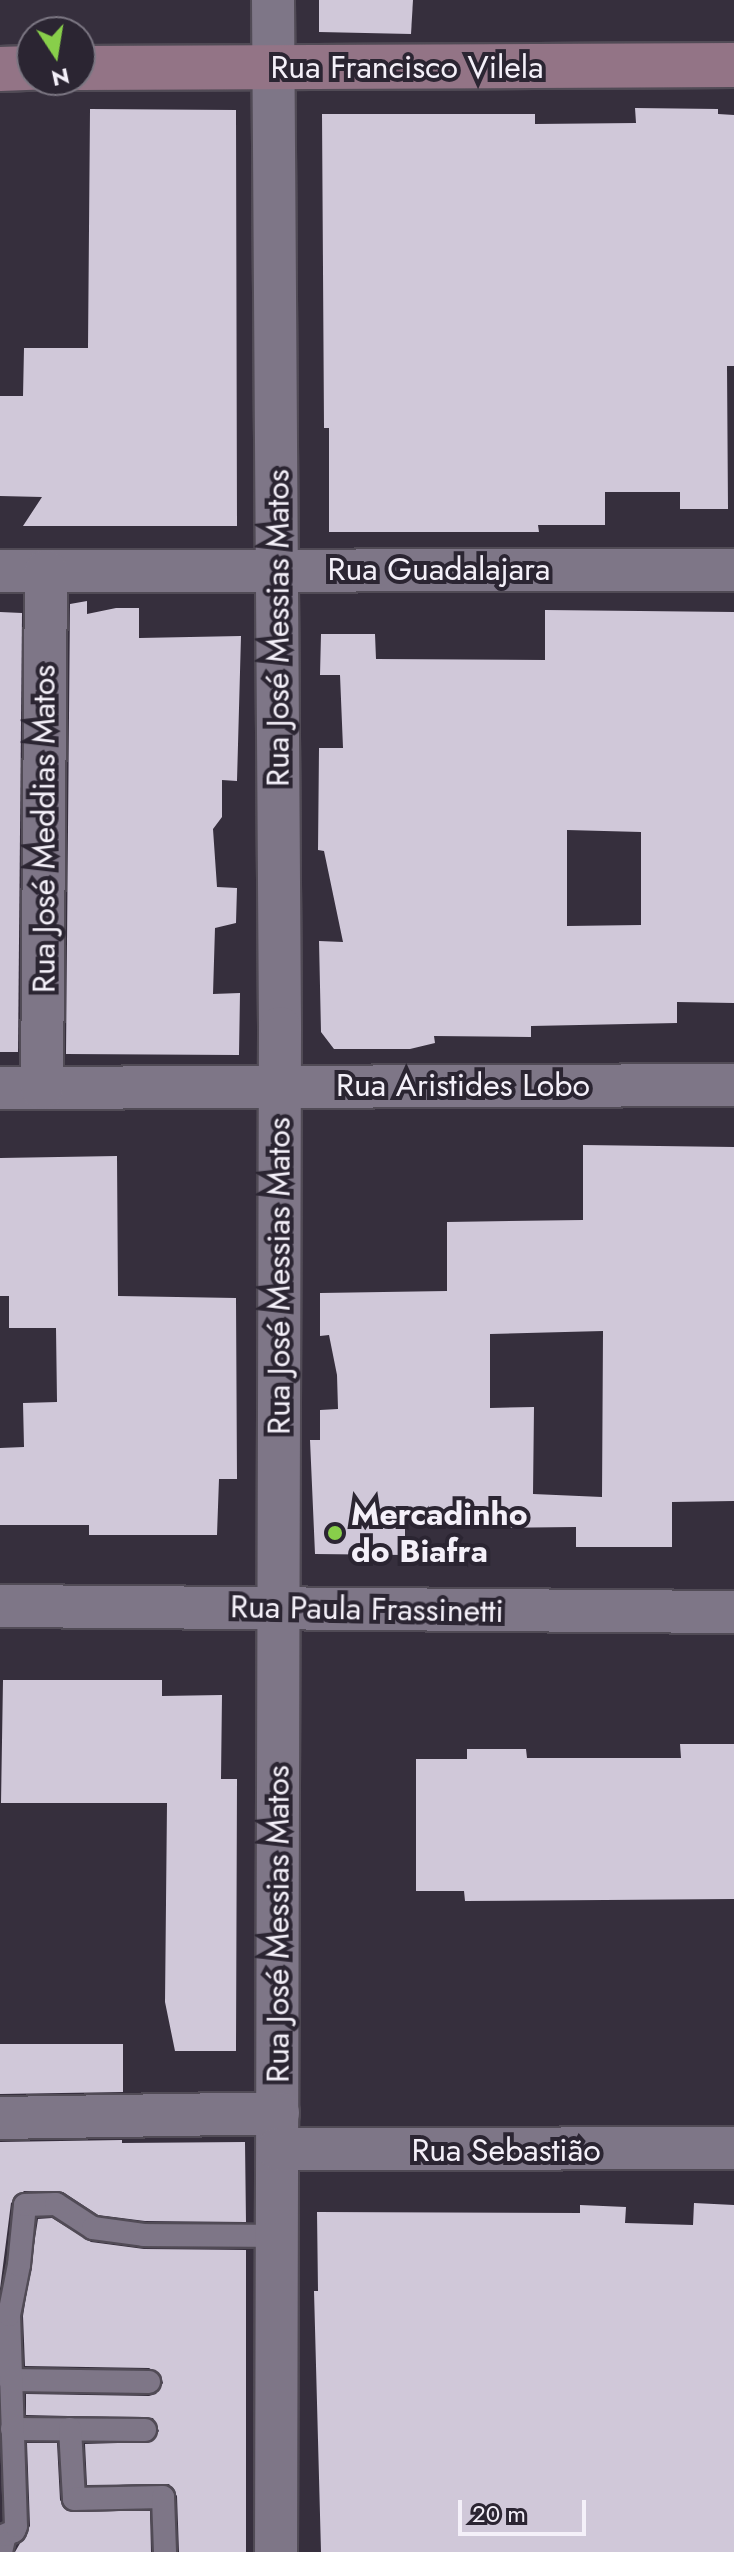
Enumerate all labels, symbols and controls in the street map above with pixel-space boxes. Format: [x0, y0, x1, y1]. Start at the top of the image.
north arrow [16, 16, 96, 96]
street label: Rua Francisco Vilela [270, 48, 544, 86]
text: N [49, 60, 72, 95]
street label: Rua José Messias Matos [259, 469, 297, 787]
street label: Rua Guadalajara [328, 550, 550, 588]
street label: Rua José Meddias Matos [25, 665, 63, 993]
street label: Rua Aristides Lobo [336, 1066, 590, 1104]
street label: Rua José Messias Matos [260, 1117, 298, 1435]
place label: Mercadinho do Biafra [351, 1496, 528, 1571]
marker: Mercadinho do Biafra [326, 1524, 344, 1542]
street label: Rua Paula Frassinetti [230, 1587, 504, 1631]
street label: Rua José Messias Matos [259, 1765, 297, 2083]
street label: Rua Sebastião [411, 2131, 601, 2169]
scale bar [462, 2484, 590, 2534]
text: 20 m [472, 2496, 526, 2531]

